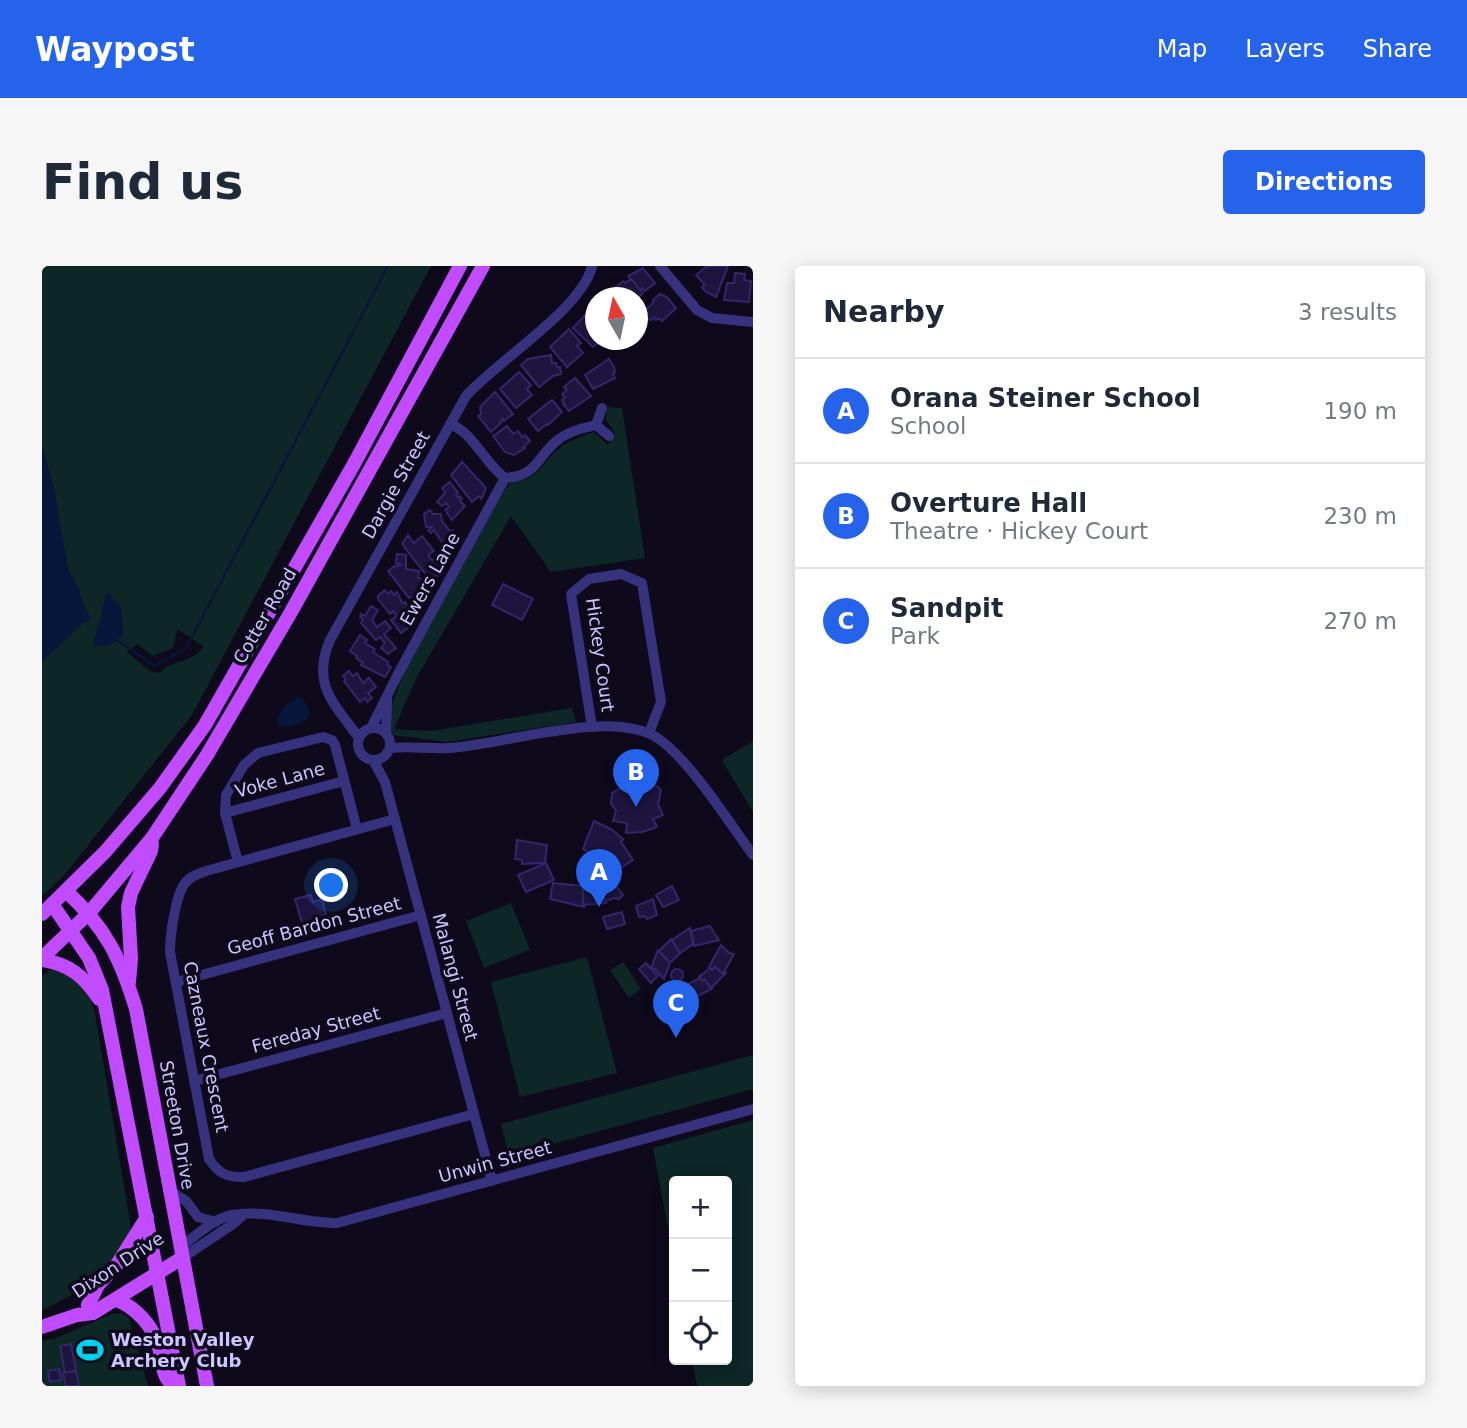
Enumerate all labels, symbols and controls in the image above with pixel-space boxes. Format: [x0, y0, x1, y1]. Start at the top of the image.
text: Waypost [35, 30, 195, 69]
text: Map [1157, 35, 1207, 63]
text: Layers [1245, 35, 1325, 63]
text: Share [1363, 35, 1432, 63]
button: Directions [1223, 150, 1425, 214]
text: Find us [42, 154, 243, 211]
north arrow [585, 287, 648, 350]
text: Nearby [823, 294, 945, 329]
text: 3 results [1298, 299, 1397, 325]
text: Orana Steiner School [890, 383, 1201, 413]
text: A [837, 398, 855, 424]
text: 190 m [1323, 398, 1397, 424]
text: School [890, 413, 966, 439]
street label: Dargie Street [357, 427, 434, 542]
text: Overture Hall [890, 488, 1087, 518]
text: B [837, 503, 855, 529]
text: 230 m [1323, 503, 1397, 529]
text: Theatre · Hickey Court [890, 518, 1148, 544]
street label: Ewers Lane [395, 529, 464, 629]
street label: Cotter Road [229, 564, 300, 667]
text: Sandpit [890, 593, 1003, 623]
street label: Hickey Court [582, 596, 619, 713]
text: C [838, 608, 854, 634]
text: 270 m [1323, 608, 1397, 634]
text: Park [890, 623, 940, 649]
pin: B [613, 749, 659, 807]
street label: Voke Lane [233, 757, 327, 802]
pin: A [576, 849, 622, 907]
your location [314, 868, 348, 902]
street label: Geoff Bardon Street [225, 892, 403, 959]
street label: Malangi Street [428, 911, 483, 1043]
street label: Cazneaux Crescent [180, 960, 233, 1134]
pin: C [653, 980, 699, 1038]
street label: Fereday Street [249, 1002, 382, 1057]
street label: Streeton Drive [156, 1059, 199, 1191]
street label: Unwin Street [436, 1136, 554, 1187]
map controls [669, 1176, 732, 1365]
button: + [669, 1176, 732, 1239]
street label: Dixon Drive [68, 1227, 168, 1302]
button: − [669, 1239, 732, 1302]
button: locate [669, 1302, 732, 1365]
place label: Weston Valley Archery Club [111, 1329, 255, 1371]
sports icon: Weston Valley Archery Club [75, 1335, 105, 1365]

